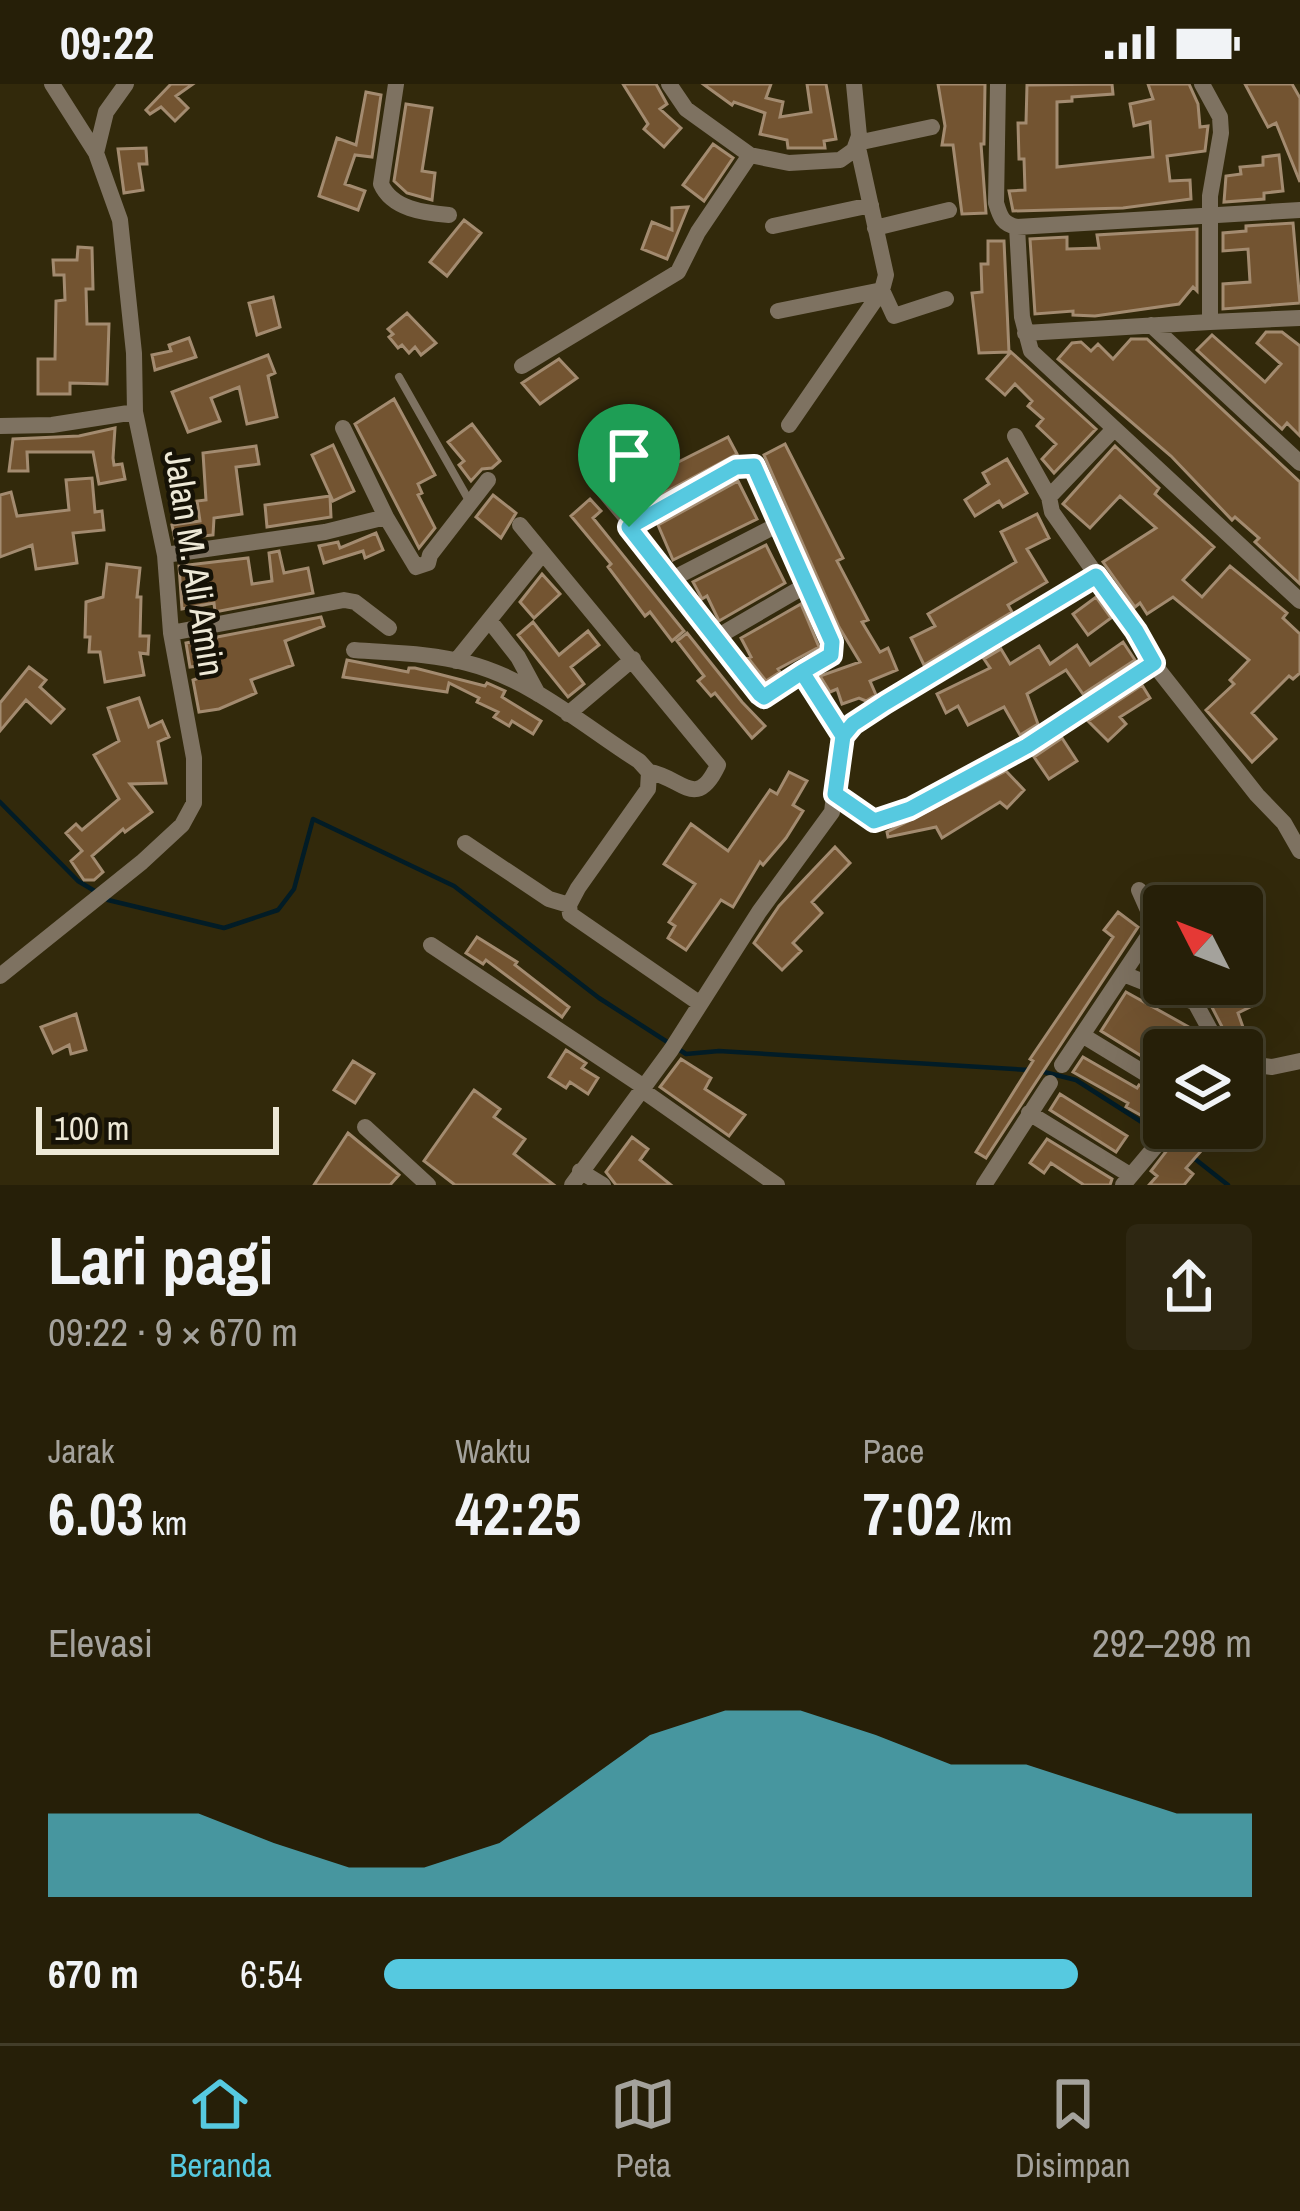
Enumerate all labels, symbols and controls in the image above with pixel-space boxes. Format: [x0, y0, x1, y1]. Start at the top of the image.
text: 09:22 [60, 12, 154, 73]
pin [578, 404, 680, 527]
icon: arrive [596, 422, 662, 488]
street label: Jalan M. Ali Amin [153, 447, 237, 679]
north arrow [1143, 885, 1263, 1005]
map controls [1143, 885, 1263, 1149]
button: layers [1143, 1029, 1263, 1149]
scale bar [36, 1101, 279, 1154]
text: 100 m [54, 1106, 129, 1150]
text: Lari pagi [48, 1216, 274, 1305]
button: share [1126, 1224, 1252, 1350]
text: 09:22 · 9 × 670 m [48, 1306, 298, 1358]
text: Jarak [48, 1429, 114, 1473]
text: Waktu [455, 1429, 531, 1473]
text: Pace [863, 1429, 924, 1473]
text: 6.03 [48, 1473, 144, 1554]
text: 42:25 [455, 1473, 581, 1554]
text: 7:02 [863, 1473, 961, 1554]
text: km [144, 1501, 187, 1545]
text: /km [961, 1501, 1012, 1545]
text: Elevasi [48, 1617, 153, 1669]
text: 292–298 m [1092, 1617, 1252, 1669]
text: 670 m [48, 1948, 139, 2000]
text: 6:54 [240, 1948, 302, 2000]
tab: Beranda [169, 2071, 272, 2187]
tab: Peta [610, 2071, 676, 2187]
tab: Disimpan [1015, 2071, 1131, 2187]

